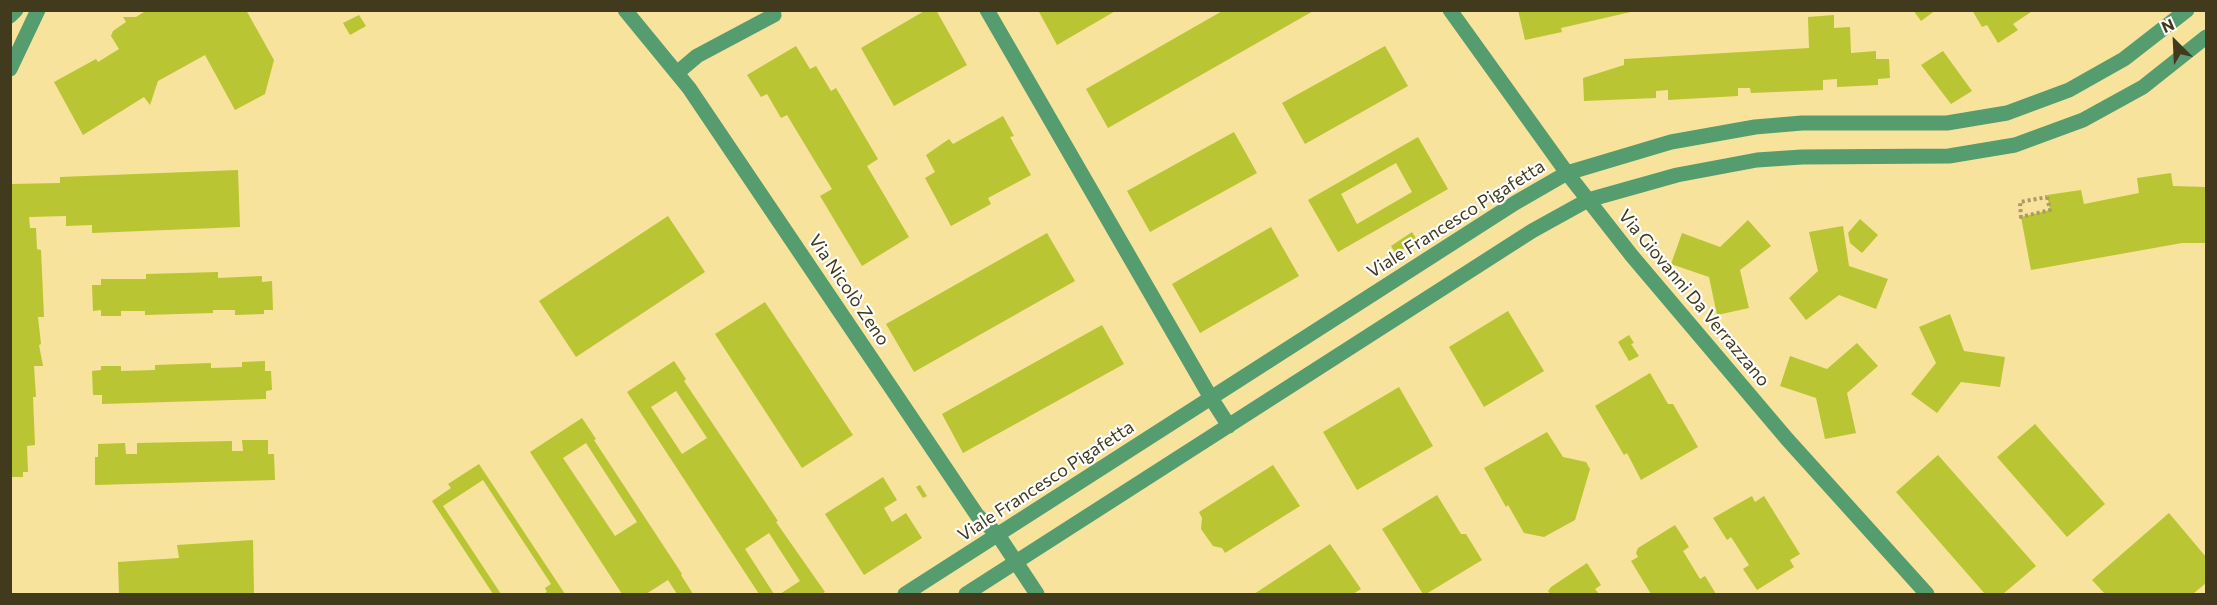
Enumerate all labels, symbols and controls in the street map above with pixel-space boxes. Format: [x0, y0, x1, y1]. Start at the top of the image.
north arrow [2145, 12, 2205, 72]
text: N [2158, 14, 2177, 36]
street label: Viale Francesco Pigafetta [1363, 155, 1549, 283]
street label: Via Giovanni Da Verrazzano [1614, 205, 1774, 391]
street label: Via Nicolò Zeno [804, 230, 894, 350]
street label: Viale Francesco Pigafetta [954, 416, 1138, 546]

